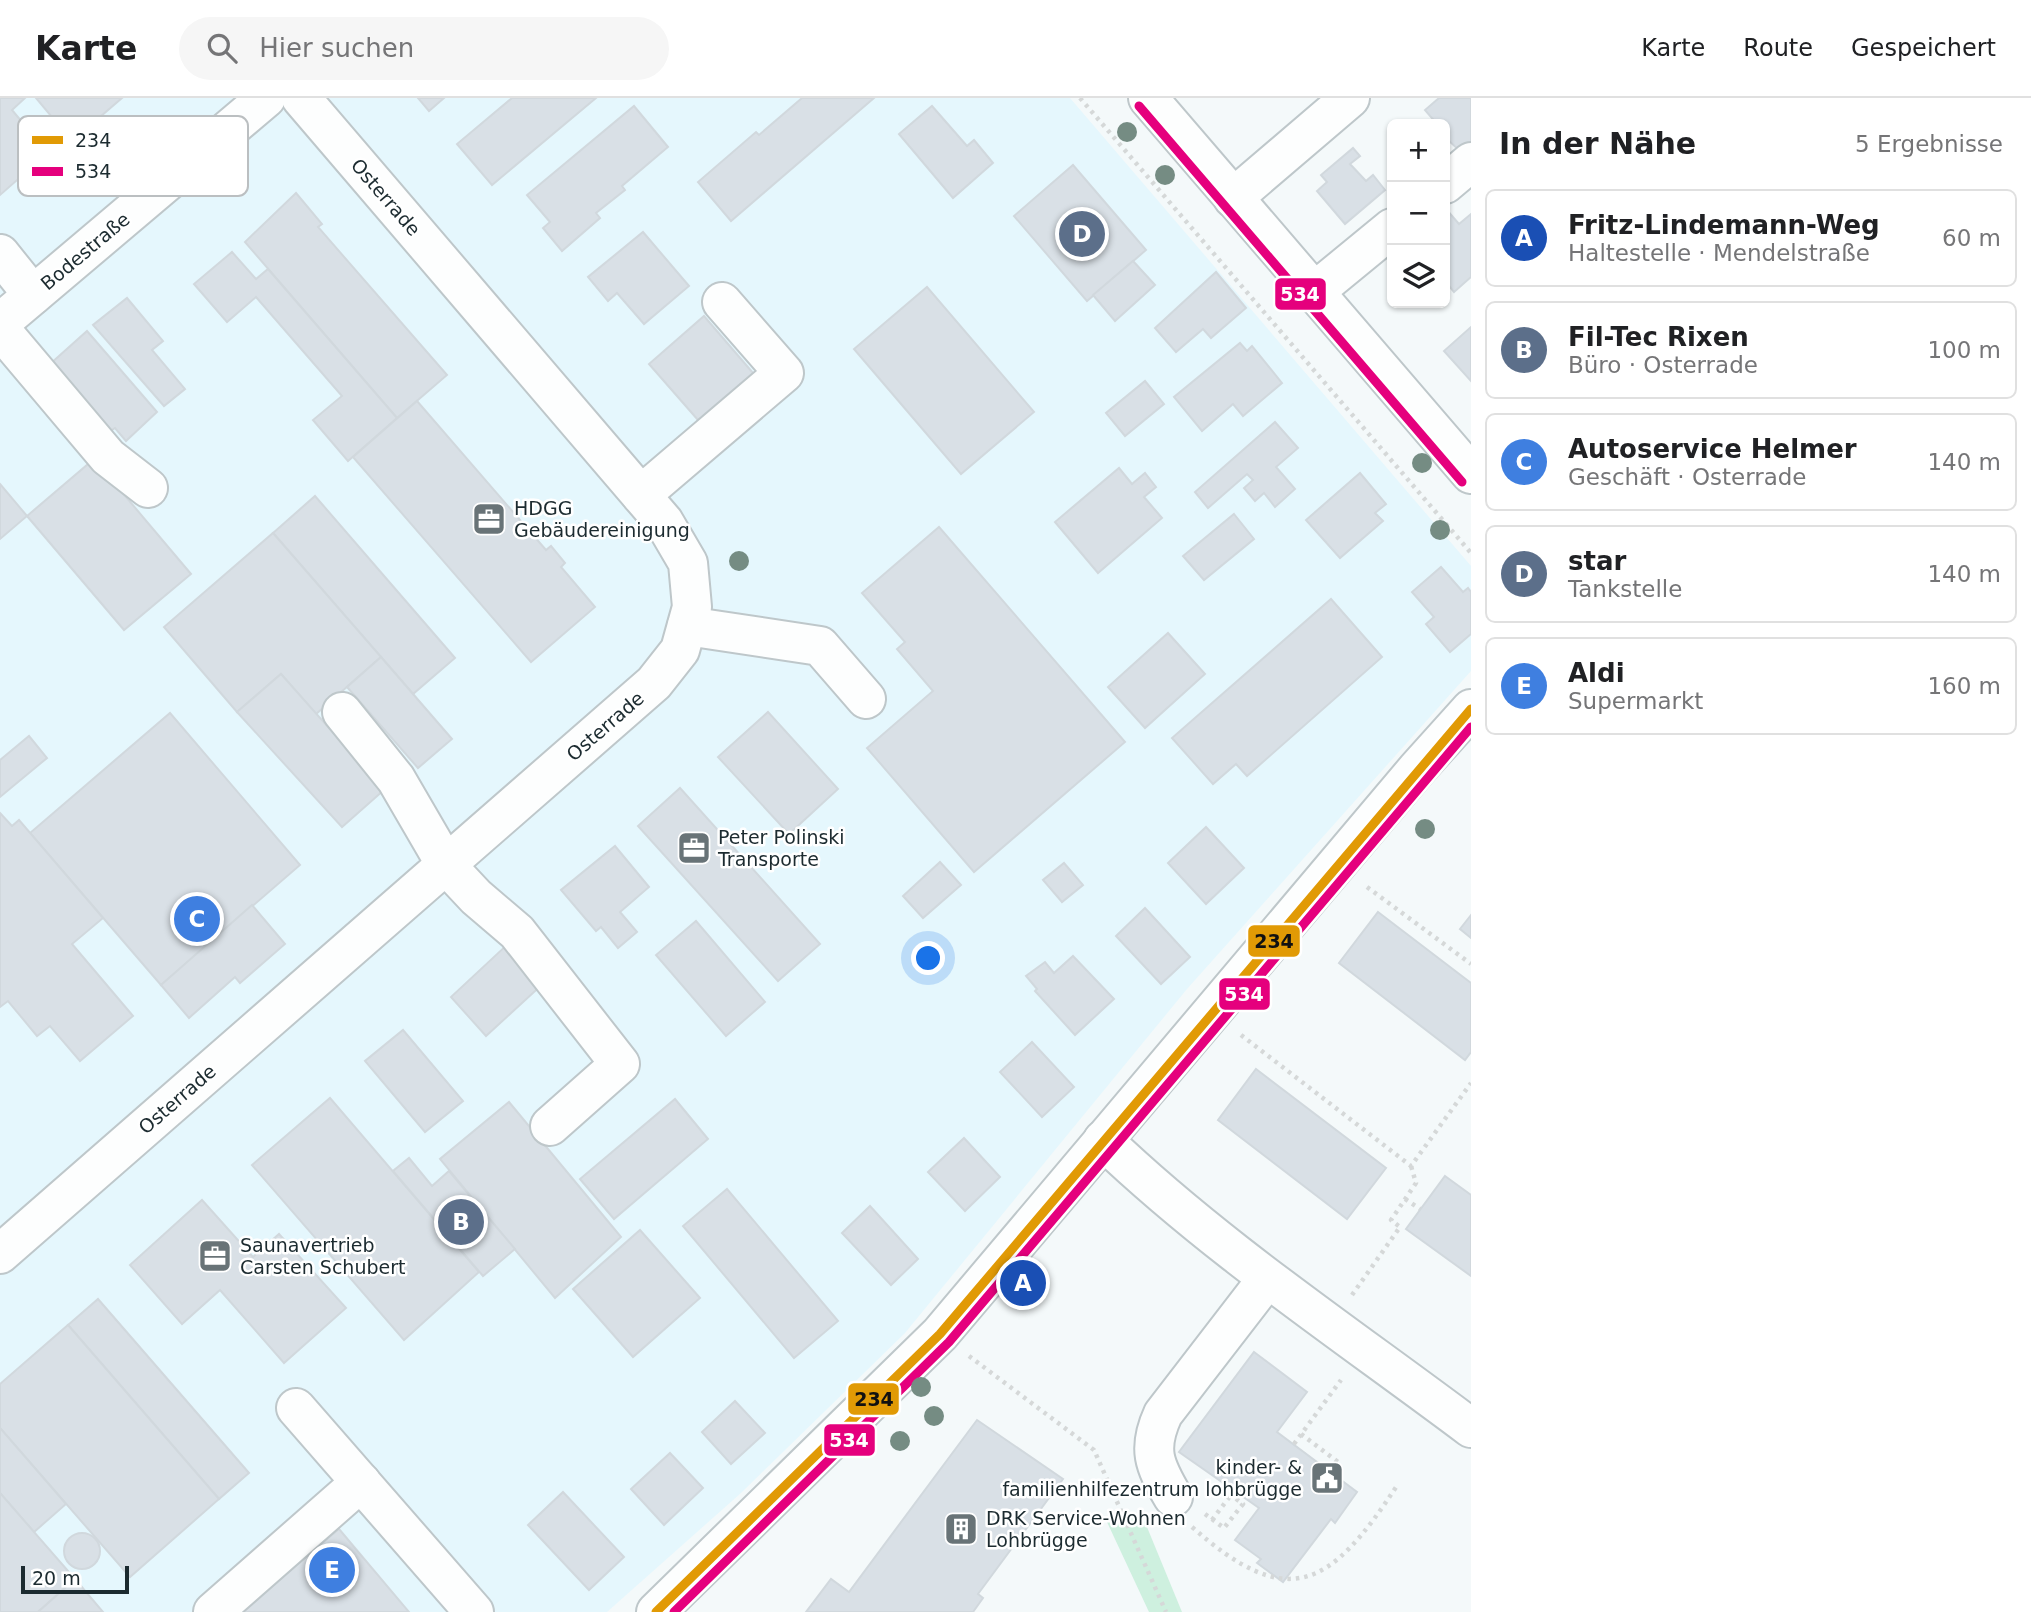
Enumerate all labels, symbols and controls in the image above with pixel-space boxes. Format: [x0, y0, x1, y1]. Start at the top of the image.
search box [179, 17, 669, 80]
text: Karte [35, 29, 137, 68]
icon: search [203, 29, 241, 67]
text: Hier suchen [259, 33, 414, 63]
text: Karte [1641, 34, 1705, 62]
text: Route [1743, 34, 1813, 62]
text: Gespeichert [1851, 34, 1996, 62]
legend [18, 116, 248, 196]
map controls [1387, 119, 1450, 308]
button: + [1387, 119, 1450, 182]
text: In der Nähe [1499, 126, 1696, 161]
text: 234 [75, 129, 111, 151]
text: 5 Ergebnisse [1855, 131, 2003, 157]
street label: Osterrade [347, 154, 425, 240]
text: 534 [75, 160, 111, 182]
button: − [1387, 182, 1450, 245]
street label: Bodestraße [36, 208, 134, 294]
pin: D [1059, 208, 1105, 260]
text: Fritz-Lindemann-Weg [1568, 210, 1880, 240]
text: A [1515, 225, 1533, 251]
text: 60 m [1942, 225, 2001, 251]
text: Haltestelle · Mendelstraße [1568, 240, 1870, 266]
button: layers [1387, 245, 1450, 308]
line badge: 534 [1274, 277, 1327, 311]
text: 534 [1280, 283, 1320, 305]
text: Fil-Tec Rixen [1568, 322, 1749, 352]
text: B [1515, 337, 1533, 363]
text: 100 m [1927, 337, 2001, 363]
text: Büro · Osterrade [1568, 352, 1758, 378]
text: Autoservice Helmer [1568, 434, 1857, 464]
text: C [1516, 449, 1532, 475]
text: 140 m [1927, 449, 2001, 475]
text: Geschäft · Osterrade [1568, 464, 1807, 490]
place label: HDGG Gebäudereinigung [514, 497, 690, 541]
office icon: HDGG Gebäudereinigung [470, 500, 508, 538]
text: star [1568, 546, 1626, 576]
text: D [1514, 561, 1534, 587]
text: 140 m [1927, 561, 2001, 587]
text: Tankstelle [1568, 576, 1682, 602]
text: Aldi [1568, 658, 1625, 688]
text: E [1516, 673, 1532, 699]
text: 160 m [1927, 673, 2001, 699]
street label: Osterrade [562, 687, 648, 765]
text: Supermarkt [1568, 688, 1703, 714]
place label: Peter Polinski Transporte [717, 826, 845, 870]
office icon: Peter Polinski Transporte [675, 829, 713, 867]
pin: C [174, 893, 220, 945]
line badge: 234 [1247, 924, 1301, 958]
text: 234 [1254, 930, 1294, 952]
your location [911, 941, 945, 975]
line badge: 534 [1218, 977, 1271, 1011]
text: 534 [1224, 983, 1264, 1005]
street label: Osterrade [134, 1060, 220, 1138]
pin: B [438, 1196, 484, 1248]
place label: Saunavertrieb Carsten Schubert [240, 1234, 405, 1278]
office icon: Saunavertrieb Carsten Schubert [196, 1237, 234, 1275]
pin: A [1000, 1257, 1046, 1309]
line badge: 234 [847, 1382, 900, 1416]
text: 234 [854, 1388, 894, 1410]
line badge: 534 [823, 1423, 876, 1457]
text: 534 [829, 1429, 869, 1451]
place label: kinder- & familienhilfezentrum lohbrügge [1002, 1456, 1302, 1500]
public building icon: kinder- & familienhilfezentrum lohbrügge [1308, 1459, 1346, 1497]
place label: DRK Service-Wohnen Lohbrügge [986, 1507, 1186, 1551]
building icon: DRK Service-Wohnen Lohbrügge [942, 1510, 980, 1548]
pin: E [309, 1544, 355, 1596]
scale bar [21, 1563, 130, 1595]
text: 20 m [32, 1567, 81, 1589]

